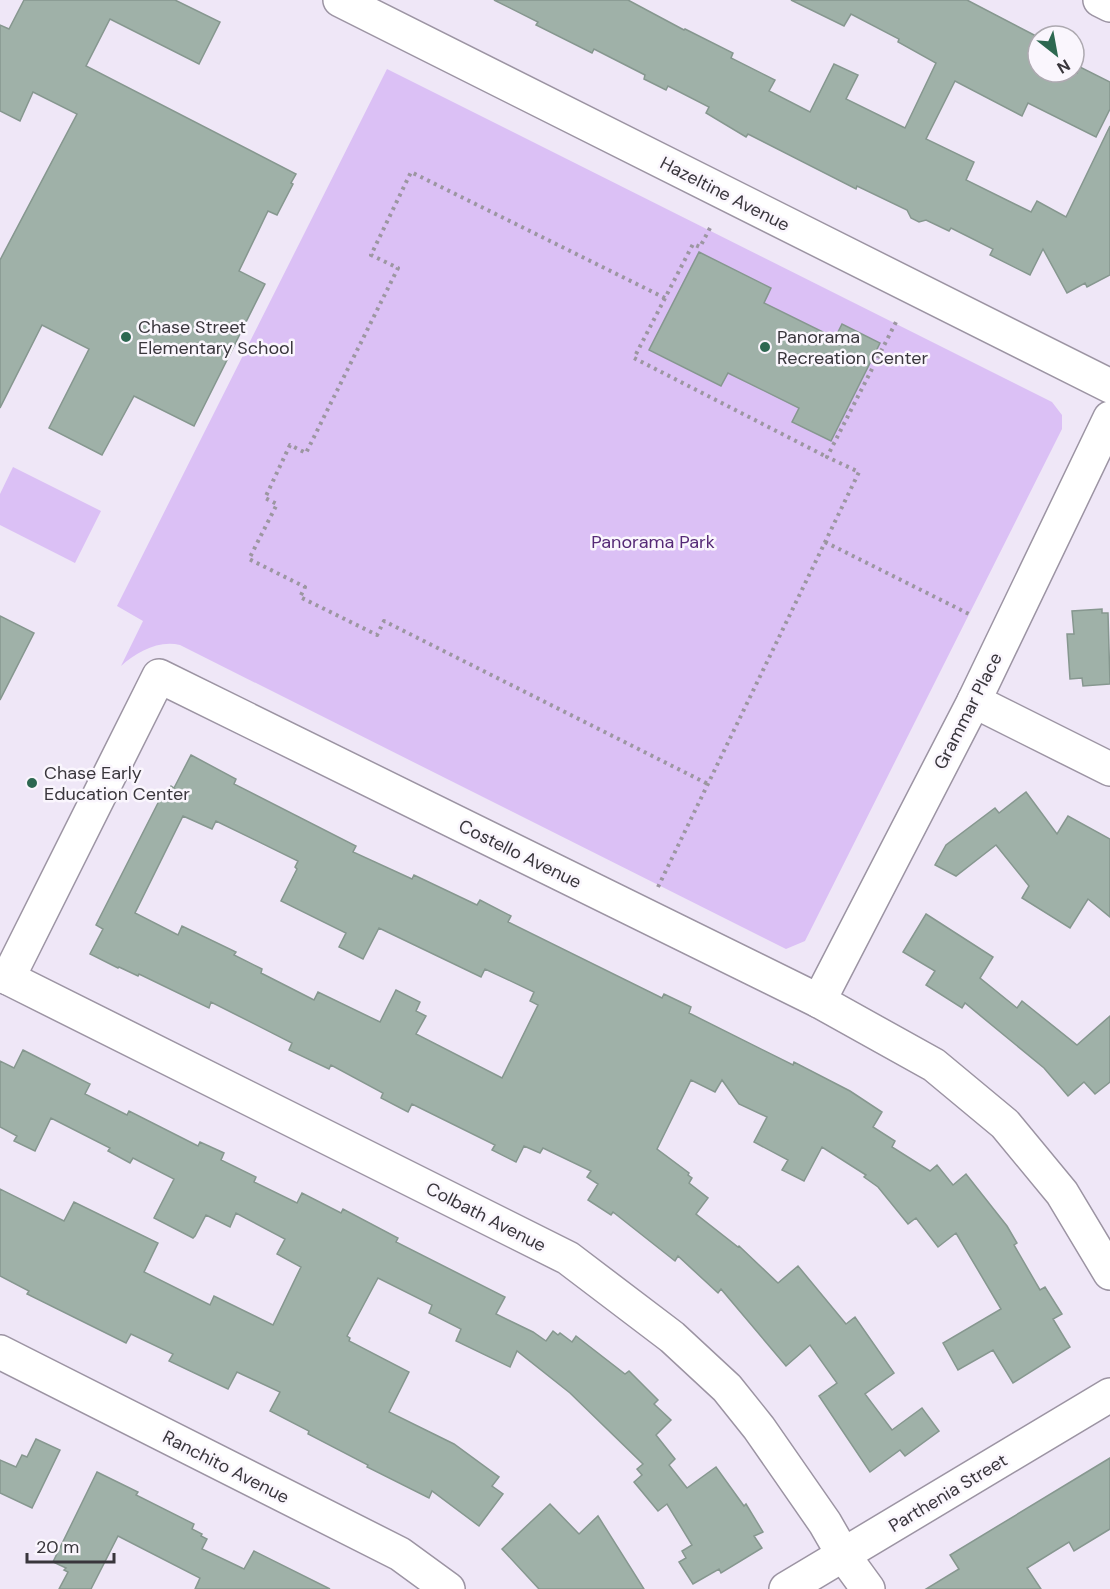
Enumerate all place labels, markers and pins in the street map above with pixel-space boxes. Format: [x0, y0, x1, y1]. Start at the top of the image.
place label: Chase Street Elementary School [138, 315, 294, 360]
place label: Panorama Recreation Center [777, 325, 928, 370]
marker: Chase Street Elementary School [119, 330, 133, 344]
marker: Panorama Recreation Center [758, 340, 772, 354]
place label: Chase Early Education Center [44, 761, 190, 806]
marker: Chase Early Education Center [25, 776, 39, 790]

